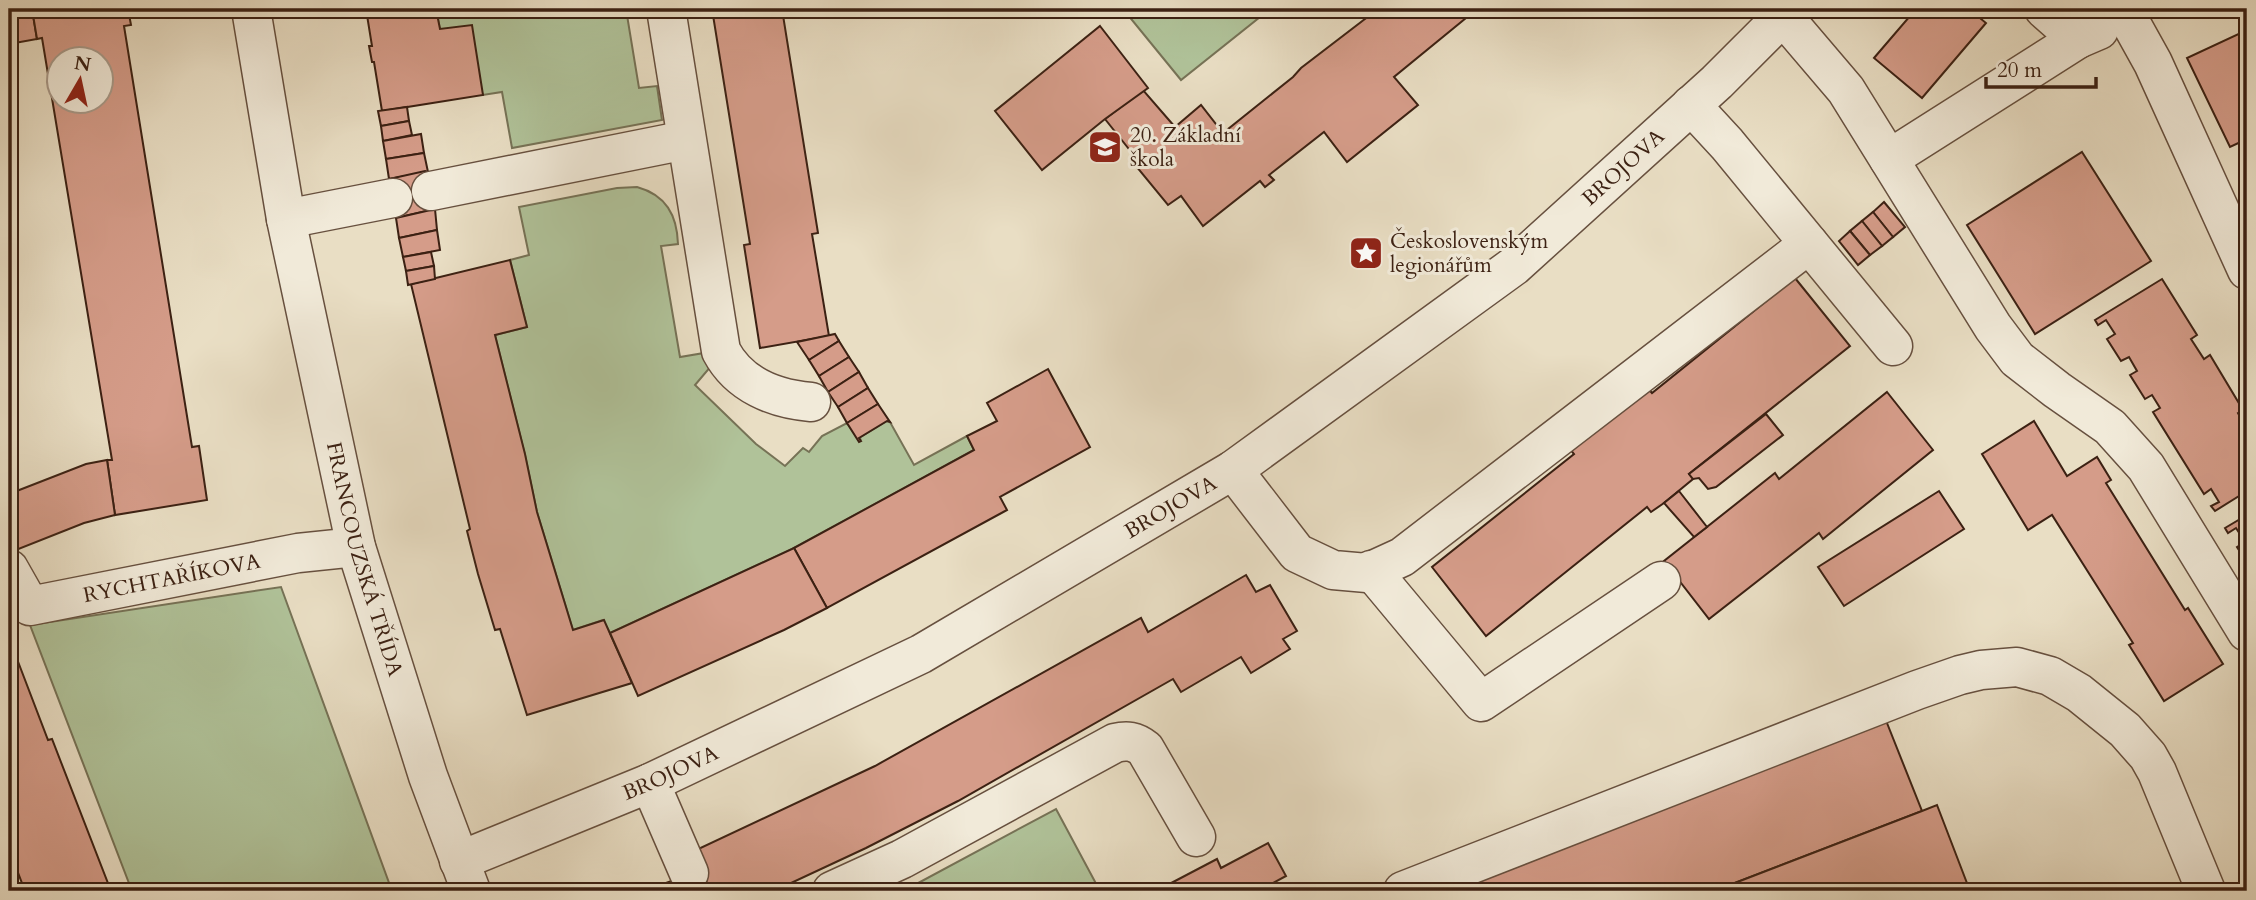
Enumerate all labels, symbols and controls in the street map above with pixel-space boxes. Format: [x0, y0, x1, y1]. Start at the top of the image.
north arrow [46, 46, 116, 116]
scale bar [1986, 46, 2097, 90]
text: N [72, 50, 93, 78]
text: 20 m [1997, 56, 2042, 85]
place label: 20. Základní škola [1130, 121, 1241, 174]
street label: BROJOVA [1575, 122, 1671, 212]
school or university icon: 20. Základní škola [1086, 128, 1124, 166]
place label: Československým legionářům [1390, 226, 1549, 280]
place icon: Československým legionářům [1347, 234, 1385, 272]
street label: FRANCOUZSKÁ TŘÍDA [319, 439, 410, 680]
street label: BROJOVA [1119, 468, 1222, 545]
street label: RYCHTAŘÍKOVA [81, 546, 263, 610]
street label: BROJOVA [618, 738, 723, 807]

